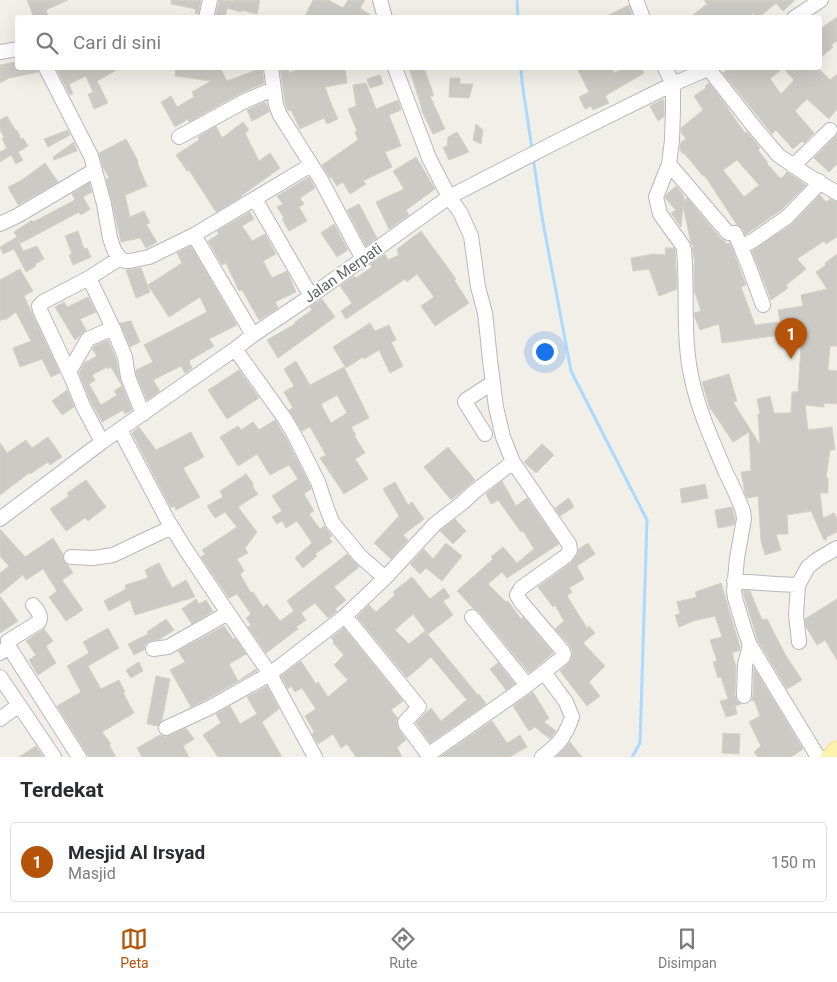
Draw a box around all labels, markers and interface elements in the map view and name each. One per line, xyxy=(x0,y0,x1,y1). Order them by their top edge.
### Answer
search box xyxy=(15,15,822,70)
icon: search xyxy=(33,29,61,57)
text: Cari di sini xyxy=(73,31,161,54)
street label: Jalan Merpati xyxy=(300,239,386,307)
pin: 1 xyxy=(775,318,807,359)
your location xyxy=(532,339,558,365)
text: Terdekat xyxy=(20,778,104,802)
text: Mesjid Al Irsyad xyxy=(68,841,205,864)
text: 1 xyxy=(32,853,42,872)
text: 150 m xyxy=(771,853,816,872)
text: Masjid xyxy=(68,864,116,883)
tab: Peta xyxy=(120,925,149,971)
tab: Rute xyxy=(389,925,418,971)
tab: Disimpan xyxy=(658,925,717,971)

